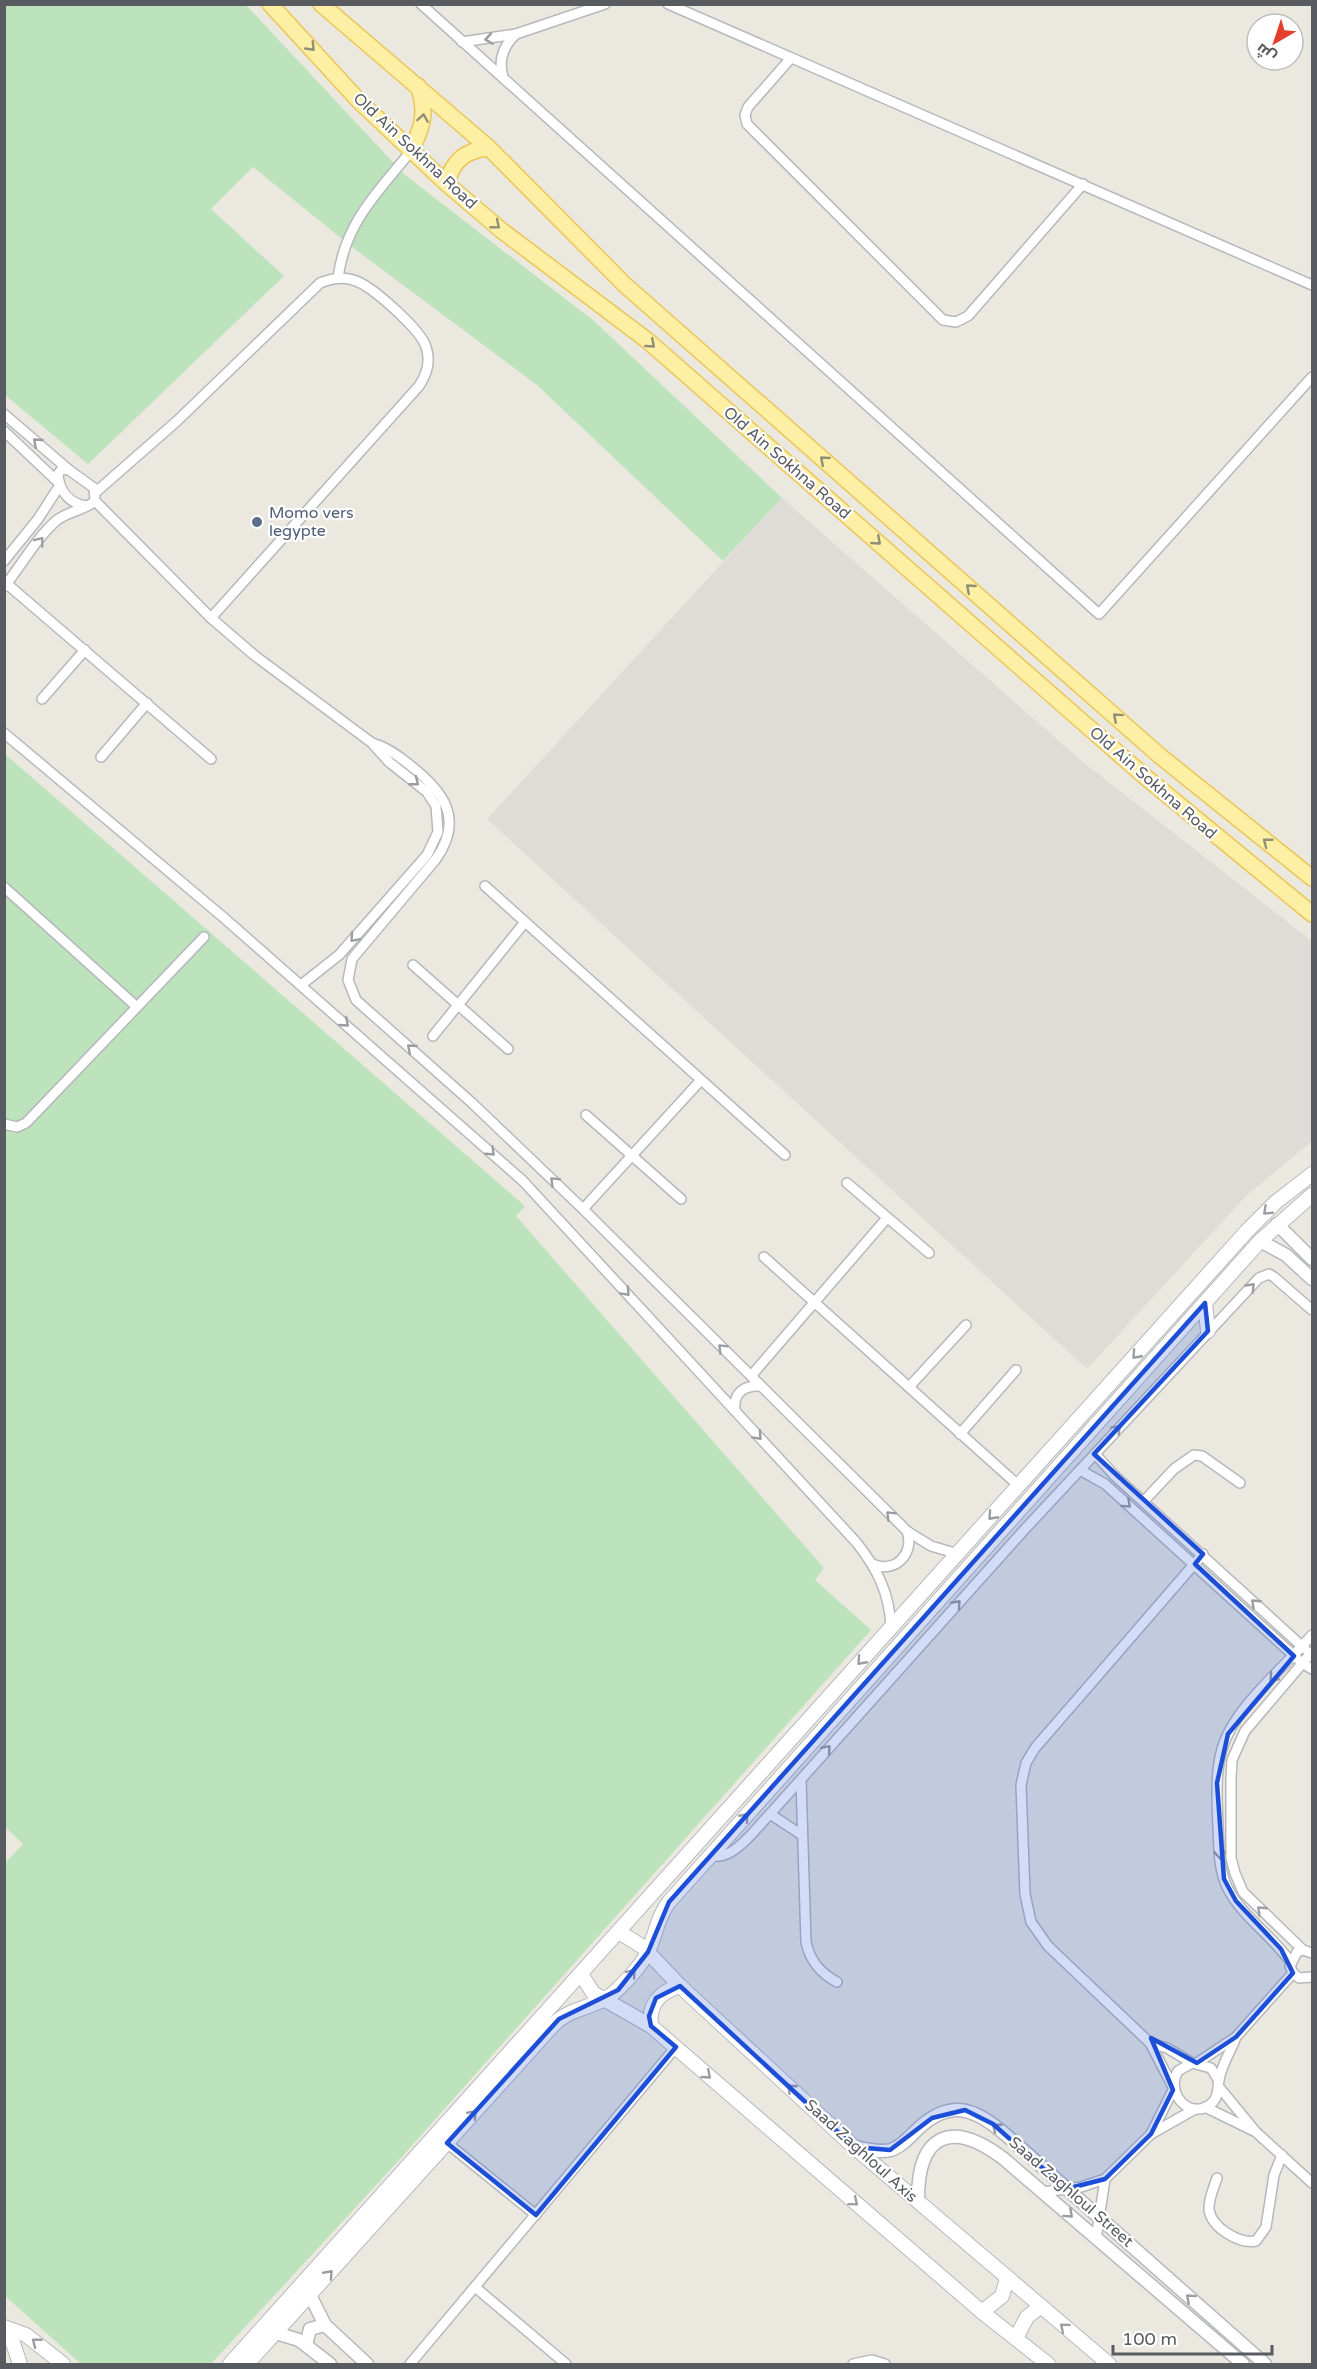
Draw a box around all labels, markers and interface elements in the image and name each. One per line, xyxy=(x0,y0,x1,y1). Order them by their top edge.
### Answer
north arrow xyxy=(1245,12,1305,72)
one-way arrow xyxy=(485,33,494,45)
one-way arrow xyxy=(303,39,314,50)
text: ش xyxy=(1252,39,1280,67)
street label: Old Ain Sokhna Road xyxy=(349,88,481,214)
one-way arrow xyxy=(416,113,428,123)
one-way arrow xyxy=(489,218,500,229)
one-way arrow xyxy=(644,336,655,347)
street label: Old Ain Sokhna Road xyxy=(719,402,855,524)
one-way arrow xyxy=(33,438,44,449)
one-way arrow xyxy=(820,456,831,467)
place label: Momo vers legypte xyxy=(269,503,354,541)
marker: Momo vers legypte xyxy=(250,515,264,529)
one-way arrow xyxy=(870,534,881,545)
one-way arrow xyxy=(33,536,44,547)
one-way arrow xyxy=(966,584,977,595)
one-way arrow xyxy=(1113,713,1123,724)
street label: Old Ain Sokhna Road xyxy=(1085,722,1221,844)
one-way arrow xyxy=(408,774,419,785)
one-way arrow xyxy=(1262,838,1273,849)
one-way arrow xyxy=(351,931,362,942)
one-way arrow xyxy=(338,1016,349,1027)
one-way arrow xyxy=(407,1044,418,1055)
one-way arrow xyxy=(484,1145,495,1156)
one-way arrow xyxy=(550,1177,560,1188)
one-way arrow xyxy=(1263,1203,1274,1214)
one-way arrow xyxy=(1243,1283,1254,1294)
one-way arrow xyxy=(619,1286,630,1296)
one-way arrow xyxy=(719,1344,730,1355)
one-way arrow xyxy=(1132,1348,1143,1359)
one-way arrow xyxy=(1110,1426,1121,1437)
one-way arrow xyxy=(751,1429,762,1440)
one-way arrow xyxy=(1120,1497,1131,1508)
one-way arrow xyxy=(988,1509,999,1520)
one-way arrow xyxy=(887,1511,898,1522)
one-way arrow xyxy=(1251,1599,1262,1610)
one-way arrow xyxy=(950,1600,961,1611)
one-way arrow xyxy=(857,1654,868,1665)
one-way arrow xyxy=(1269,1671,1280,1681)
one-way arrow xyxy=(820,1745,831,1756)
one-way arrow xyxy=(738,1814,749,1824)
one-way arrow xyxy=(1213,1851,1226,1860)
one-way arrow xyxy=(1257,1906,1267,1917)
one-way arrow xyxy=(625,1969,636,1980)
one-way arrow xyxy=(700,2067,711,2078)
one-way arrow xyxy=(787,2085,798,2096)
street label: Saad Zaghloul Axis xyxy=(800,2095,922,2207)
one-way arrow xyxy=(466,2110,477,2121)
one-way arrow xyxy=(992,2124,1003,2135)
street label: Saad Zaghloul Street xyxy=(1005,2132,1137,2252)
one-way arrow xyxy=(847,2195,858,2206)
one-way arrow xyxy=(1062,2207,1073,2218)
one-way arrow xyxy=(322,2270,333,2281)
one-way arrow xyxy=(1186,2294,1197,2305)
scale bar xyxy=(1113,2318,1272,2356)
one-way arrow xyxy=(1060,2323,1071,2334)
text: 100 m xyxy=(1122,2328,1177,2350)
one-way arrow xyxy=(31,2339,42,2350)

